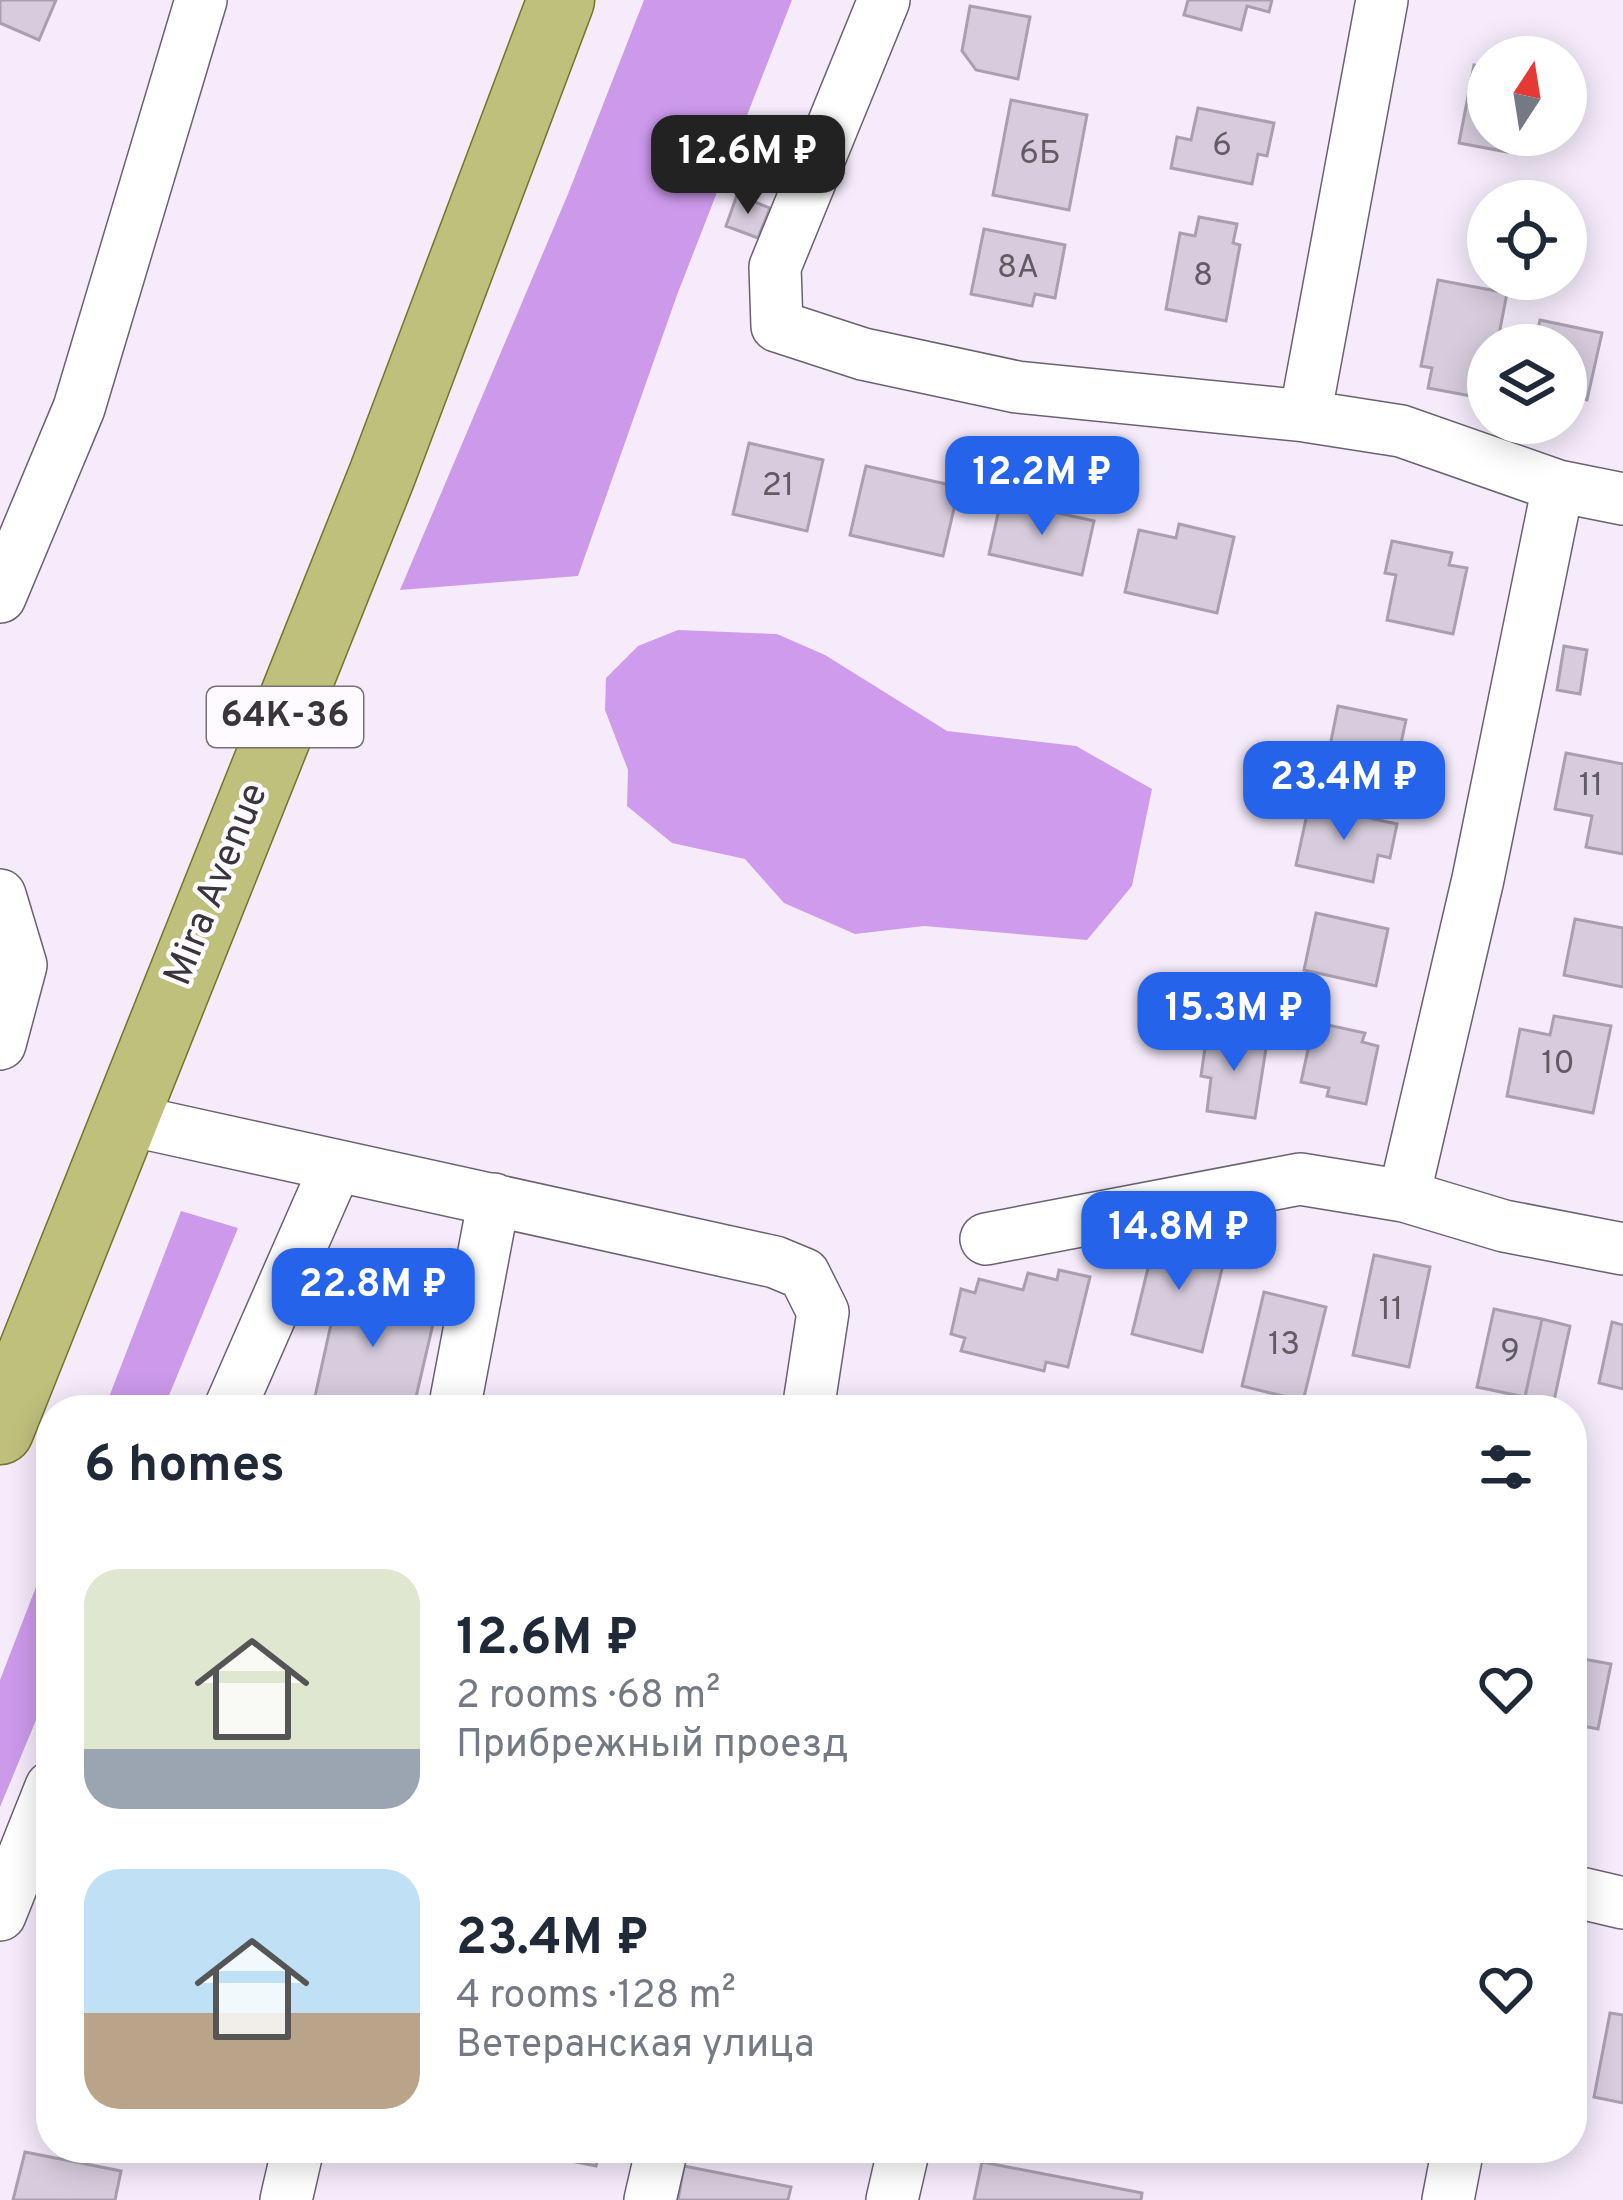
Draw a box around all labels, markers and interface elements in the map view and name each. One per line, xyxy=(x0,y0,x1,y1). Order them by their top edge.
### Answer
north arrow xyxy=(1467,36,1587,156)
map controls xyxy=(1467,36,1587,444)
pin: 12.6M ₽ xyxy=(637,115,859,217)
house number: 6 xyxy=(1212,126,1232,168)
text: 12.6M ₽ xyxy=(678,129,818,178)
house number: 6Б xyxy=(1019,134,1061,176)
button: locate xyxy=(1467,180,1587,300)
house number: 8А xyxy=(997,248,1039,290)
house number: 8 xyxy=(1193,256,1213,298)
button: layers xyxy=(1467,324,1587,444)
pin: 12.2M ₽ xyxy=(931,436,1153,538)
text: 12.2M ₽ xyxy=(972,450,1112,499)
house number: 21 xyxy=(762,466,794,508)
road number: 64К-36 xyxy=(207,687,363,747)
pin: 23.4M ₽ xyxy=(1233,741,1455,843)
text: 23.4M ₽ xyxy=(1270,755,1418,804)
house number: 11 xyxy=(1579,766,1603,808)
street label: Mira Avenue xyxy=(155,777,281,993)
pin: 15.3M ₽ xyxy=(1123,972,1345,1074)
text: 15.3M ₽ xyxy=(1164,986,1304,1035)
house number: 10 xyxy=(1541,1044,1575,1086)
pin: 14.8M ₽ xyxy=(1068,1191,1290,1293)
text: 14.8M ₽ xyxy=(1108,1205,1250,1254)
pin: 22.8M ₽ xyxy=(262,1248,484,1350)
text: 22.8M ₽ xyxy=(299,1262,447,1311)
house number: 11 xyxy=(1379,1290,1403,1332)
house number: 13 xyxy=(1268,1325,1300,1367)
house number: 9 xyxy=(1500,1332,1520,1374)
icon: filters xyxy=(1473,1434,1539,1500)
text: 6 homes xyxy=(84,1435,285,1500)
text: 12.6M ₽ xyxy=(456,1608,639,1673)
icon: home xyxy=(180,1617,324,1761)
icon: heart xyxy=(1473,1656,1539,1722)
text: 2 rooms · 68 m² xyxy=(456,1673,720,1722)
text: Прибрежный проезд xyxy=(456,1722,848,1771)
text: 23.4M ₽ xyxy=(456,1908,649,1973)
icon: home xyxy=(180,1917,324,2061)
icon: heart xyxy=(1473,1956,1539,2022)
text: 4 rooms · 128 m² xyxy=(456,1973,736,2022)
text: Ветеранская улица xyxy=(456,2022,814,2071)

